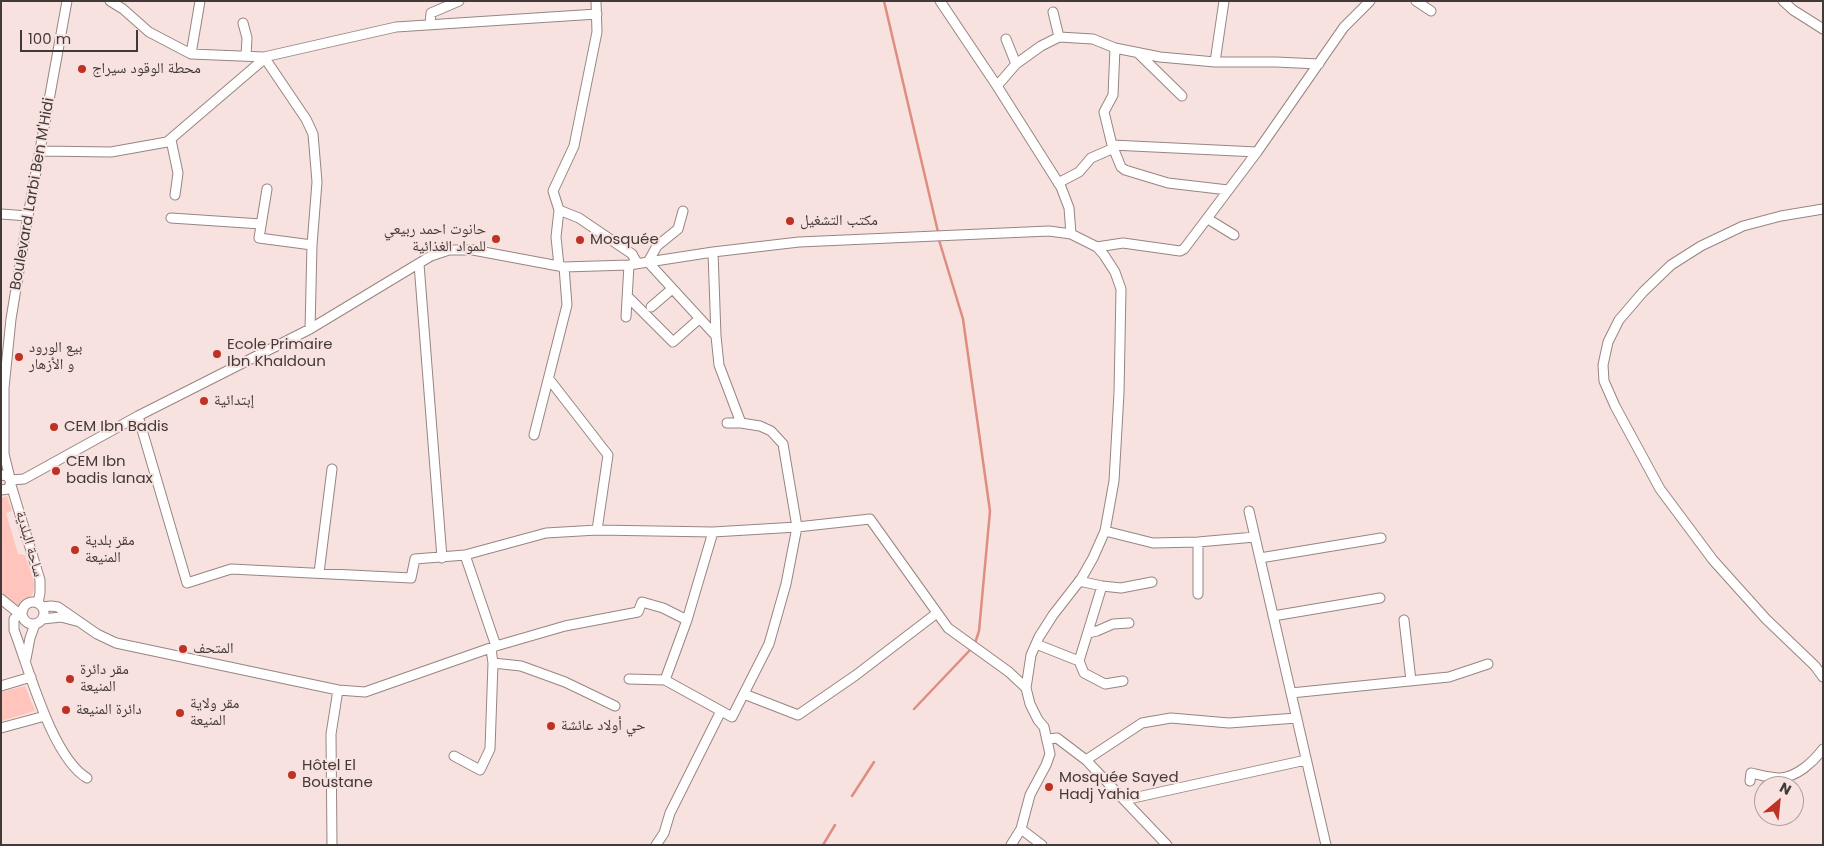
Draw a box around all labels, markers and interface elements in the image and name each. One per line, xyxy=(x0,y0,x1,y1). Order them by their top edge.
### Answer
scale bar xyxy=(22,20,140,52)
text: 100 m xyxy=(28,28,71,49)
place label: محطة الوقود سيراج xyxy=(92,60,201,78)
marker: محطة الوقود سيراج xyxy=(76,63,88,75)
street label: Boulevard Larbi Ben M'Hidi xyxy=(7,96,59,292)
place label: مكتب التشغيل xyxy=(800,212,878,230)
marker: مكتب التشغيل xyxy=(784,215,796,227)
place label: حانوت احمد ربيعي للمواد الغذائية xyxy=(384,221,486,256)
place label: Mosquée xyxy=(590,231,659,249)
marker: حانوت احمد ربيعي للمواد الغذائية xyxy=(490,233,502,245)
marker: Mosquée xyxy=(574,234,586,246)
place label: Ecole Primaire Ibn Khaldoun xyxy=(227,336,333,371)
place label: بيع الورود و الأزهار xyxy=(29,339,82,374)
marker: Ecole Primaire Ibn Khaldoun xyxy=(211,348,223,360)
marker: بيع الورود و الأزهار xyxy=(13,351,25,363)
place label: إبتدائية xyxy=(214,392,254,410)
marker: إبتدائية xyxy=(198,395,210,407)
place label: CEM Ibn Badis xyxy=(64,418,169,436)
marker: CEM Ibn Badis xyxy=(48,421,60,433)
place label: CEM Ibn badis lanax xyxy=(66,453,153,488)
marker: CEM Ibn badis lanax xyxy=(50,465,62,477)
street label: ساحة البلدية xyxy=(11,509,47,579)
place label: مقر بلدية المنيعة xyxy=(85,532,135,567)
marker: مقر بلدية المنيعة xyxy=(69,544,81,556)
place label: المتحف xyxy=(193,640,234,658)
marker: المتحف xyxy=(177,643,189,655)
place label: مقر دائرة المنيعة xyxy=(80,661,129,696)
marker: مقر دائرة المنيعة xyxy=(64,673,76,685)
place label: مقر ولاية المنيعة xyxy=(190,695,239,730)
place label: دائرة المنيعة xyxy=(76,701,142,719)
marker: دائرة المنيعة xyxy=(60,704,72,716)
marker: مقر ولاية المنيعة xyxy=(174,707,186,719)
place label: حي أولاد عائشة xyxy=(561,717,646,735)
marker: حي أولاد عائشة xyxy=(545,720,557,732)
place label: Hôtel El Boustane xyxy=(302,757,373,792)
marker: Hôtel El Boustane xyxy=(286,769,298,781)
place label: Mosquée Sayed Hadj Yahia xyxy=(1059,769,1179,804)
north arrow xyxy=(1754,776,1804,826)
text: N xyxy=(1776,777,1795,800)
marker: Mosquée Sayed Hadj Yahia xyxy=(1043,781,1055,793)

